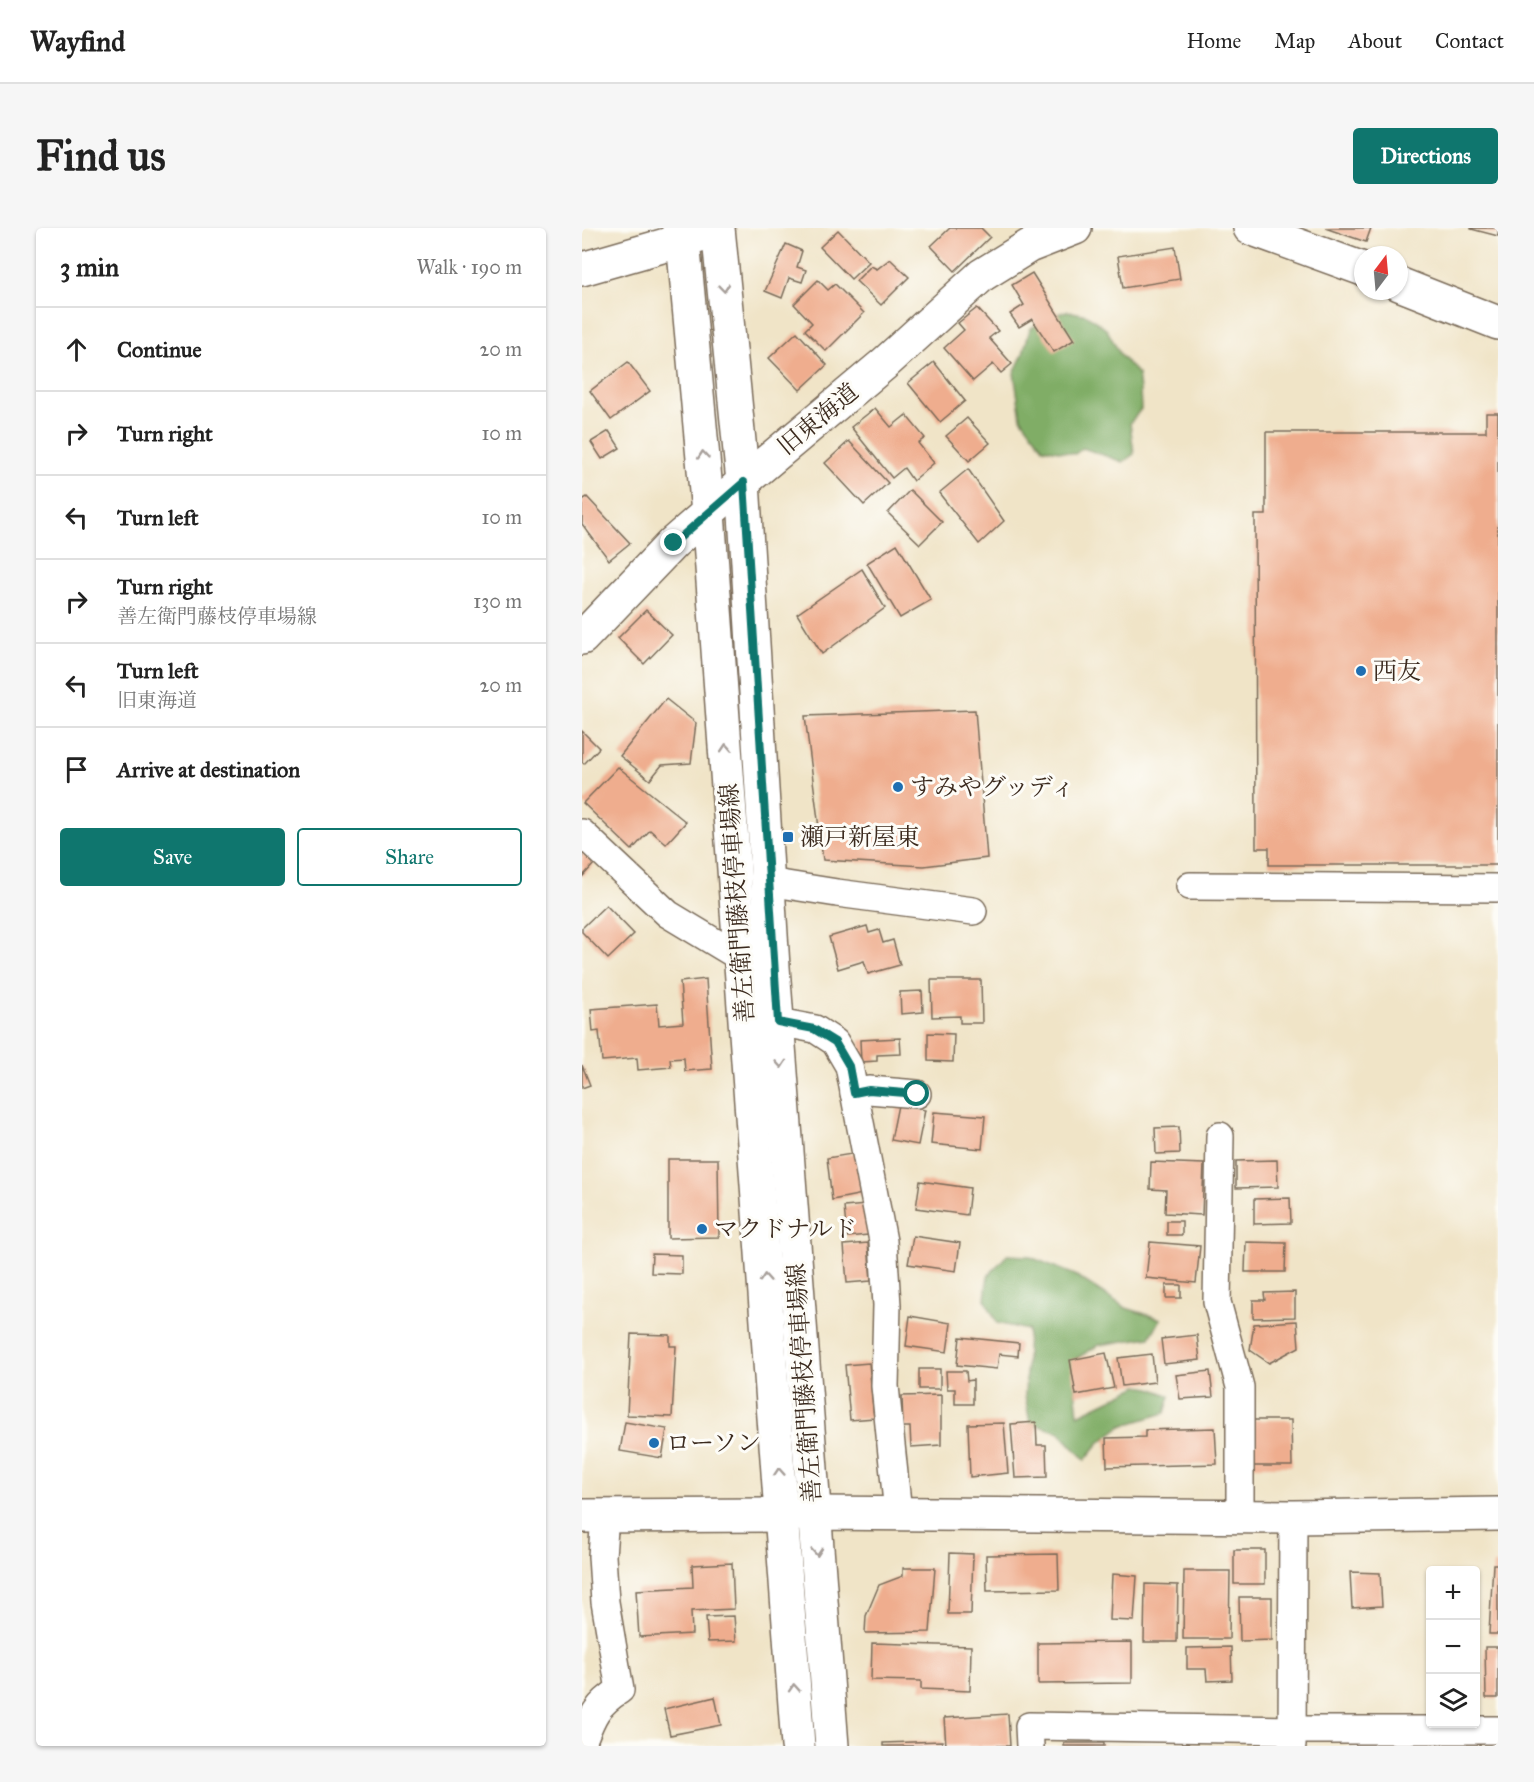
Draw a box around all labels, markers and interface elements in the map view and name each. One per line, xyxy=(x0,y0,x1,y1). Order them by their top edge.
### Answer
text: Wayfind xyxy=(30,24,125,59)
text: Home xyxy=(1186,28,1241,54)
text: Map xyxy=(1274,28,1315,54)
text: About xyxy=(1348,28,1402,54)
text: Contact xyxy=(1435,28,1504,54)
button: Directions xyxy=(1353,128,1498,184)
text: Find us xyxy=(36,130,166,182)
north arrow xyxy=(1354,246,1408,300)
text: 3 min xyxy=(60,251,119,283)
text: Walk · 190 m xyxy=(417,255,522,279)
one-way arrow xyxy=(717,283,730,292)
icon: ahead xyxy=(60,333,93,366)
text: Continue xyxy=(117,336,202,363)
text: 20 m xyxy=(479,337,522,361)
street label: 旧東海道 xyxy=(772,377,864,461)
icon: right xyxy=(60,417,93,450)
text: Turn right xyxy=(117,420,213,447)
text: 10 m xyxy=(481,421,522,445)
one-way arrow xyxy=(697,451,710,460)
icon: left xyxy=(60,501,93,534)
text: Turn left xyxy=(117,504,199,531)
text: 10 m xyxy=(481,505,522,529)
route end xyxy=(660,529,686,555)
text: Turn right xyxy=(117,573,213,600)
icon: right xyxy=(60,585,93,618)
text: 130 m xyxy=(473,589,522,613)
text: 善左衛門藤枝停車場線 xyxy=(117,604,317,628)
place label: 西友 xyxy=(1373,656,1421,686)
text: Turn left xyxy=(117,657,199,684)
marker: 西友 xyxy=(1354,664,1368,678)
icon: left xyxy=(60,669,93,702)
text: 20 m xyxy=(479,673,522,697)
text: 旧東海道 xyxy=(117,688,197,712)
one-way arrow xyxy=(720,744,733,753)
icon: arrive xyxy=(60,753,93,786)
text: Arrive at destination xyxy=(117,756,300,783)
place label: すみやグッディ xyxy=(910,772,1075,802)
marker: すみやグッディ xyxy=(891,780,905,794)
street label: 善左衛門藤枝停車場線 xyxy=(714,782,760,1024)
place label: 瀬戸新屋東 xyxy=(800,822,920,852)
button: Save xyxy=(60,828,285,886)
button: Share xyxy=(297,828,522,886)
marker: 瀬戸新屋東 xyxy=(781,830,795,844)
one-way arrow xyxy=(774,1060,787,1069)
route start xyxy=(903,1080,929,1106)
place label: マクドナルド xyxy=(714,1214,857,1244)
marker: マクドナルド xyxy=(695,1222,709,1236)
street label: 善左衛門藤枝停車場線 xyxy=(781,1262,827,1504)
one-way arrow xyxy=(758,1273,771,1282)
place label: ローソン xyxy=(666,1428,761,1458)
marker: ローソン xyxy=(647,1436,661,1450)
one-way arrow xyxy=(772,1468,785,1477)
one-way arrow xyxy=(811,1547,824,1556)
map controls xyxy=(1426,1566,1480,1728)
button: + xyxy=(1426,1566,1480,1620)
button: − xyxy=(1426,1620,1480,1674)
button: layers xyxy=(1426,1674,1480,1728)
one-way arrow xyxy=(787,1683,800,1692)

